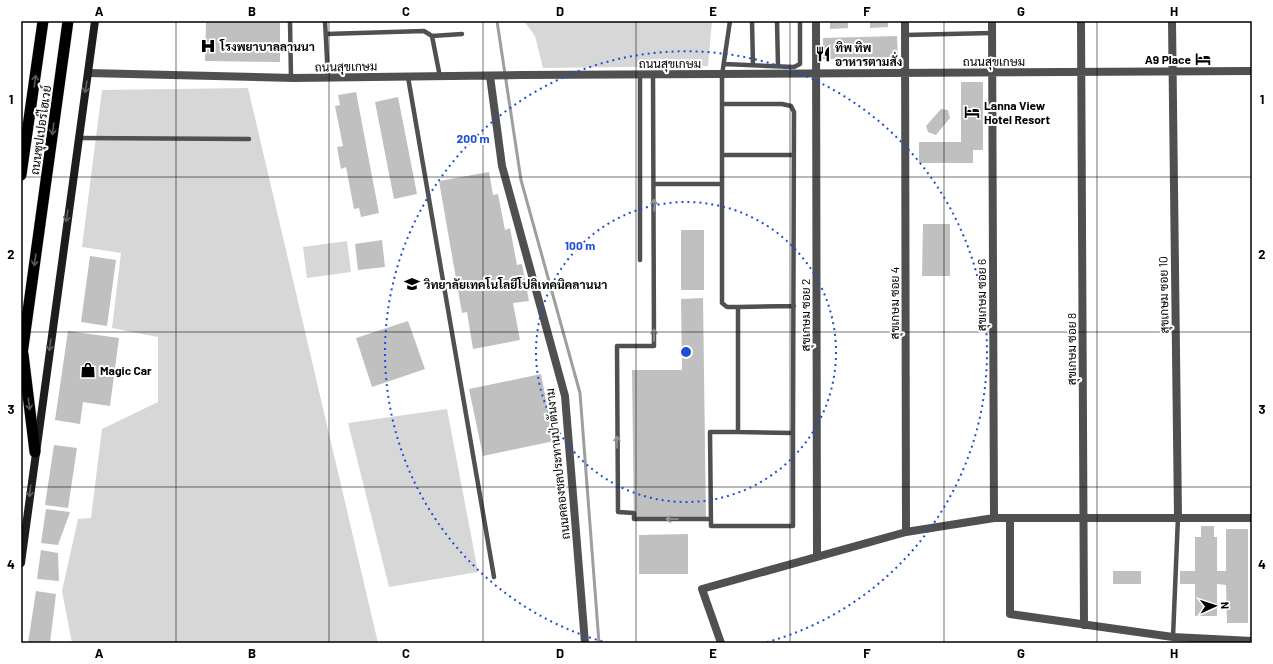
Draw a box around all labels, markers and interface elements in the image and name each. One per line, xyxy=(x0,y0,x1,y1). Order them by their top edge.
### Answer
text: A xyxy=(95,3,104,19)
text: B xyxy=(248,3,256,19)
text: C xyxy=(402,3,410,19)
text: D xyxy=(556,3,564,19)
text: E xyxy=(709,3,717,19)
text: F xyxy=(863,3,871,19)
text: G xyxy=(1017,3,1025,19)
text: H xyxy=(1170,3,1178,19)
hospital icon: โรงพยาบาลลานนา xyxy=(199,37,217,55)
place label: โรงพยาบาลลานนา xyxy=(219,39,315,53)
place label: ทิพ ทิพ อาหารตามสั่ง xyxy=(835,40,903,68)
restaurant icon: ทิพ ทิพ อาหารตามสั่ง xyxy=(814,45,832,63)
hotel icon: A9 Place xyxy=(1194,50,1212,68)
place label: A9 Place xyxy=(1145,52,1191,66)
street label: ถนนสุขเกษม xyxy=(963,54,1025,71)
street label: ถนนสุขเกษม xyxy=(639,56,701,73)
street label: ถนนสุขเกษม xyxy=(315,58,377,77)
one-way arrow xyxy=(31,75,39,88)
one-way arrow xyxy=(82,80,90,93)
street label: ถนนซุปเปอร์ไฮเวย์ xyxy=(27,84,56,176)
text: 1 xyxy=(9,91,13,107)
text: 1 xyxy=(1260,91,1264,107)
place label: Lanna View Hotel Resort xyxy=(984,98,1051,126)
hotel icon: Lanna View Hotel Resort xyxy=(963,103,981,121)
one-way arrow xyxy=(49,122,57,135)
text: 200 m xyxy=(457,131,489,145)
one-way arrow xyxy=(650,199,658,212)
one-way arrow xyxy=(63,209,71,222)
text: 100 m xyxy=(565,238,595,252)
text: 2 xyxy=(7,246,15,262)
text: 2 xyxy=(1258,246,1266,262)
one-way arrow xyxy=(31,253,39,266)
street label: สุขเกษม ซอย 10 xyxy=(1155,256,1174,334)
street label: สุขเกษม ซอย 6 xyxy=(974,259,991,331)
street label: สุขเกษม ซอย 4 xyxy=(887,267,904,339)
school or university icon: วิทยาลัยเทคโนโลยีโปลิเทคนิคลานนา xyxy=(403,275,421,293)
place label: วิทยาลัยเทคโนโลยีโปลิเทคนิคลานนา xyxy=(423,277,607,291)
street label: สุขเกษม ซอย 2 xyxy=(798,279,815,351)
street label: สุขเกษม ซอย 8 xyxy=(1064,313,1081,385)
one-way arrow xyxy=(650,329,658,342)
one-way arrow xyxy=(46,338,54,351)
centre of rings xyxy=(679,345,693,359)
shop icon: Magic Car xyxy=(79,361,97,379)
place label: Magic Car xyxy=(100,363,152,377)
street label: ถนนคลองชลประทานป่าตันงาม xyxy=(542,388,572,540)
one-way arrow xyxy=(25,397,33,410)
text: 3 xyxy=(7,401,15,417)
text: 3 xyxy=(1258,401,1266,417)
one-way arrow xyxy=(614,436,621,449)
one-way arrow xyxy=(26,484,34,497)
one-way arrow xyxy=(666,515,679,523)
text: 4 xyxy=(7,556,15,572)
text: 4 xyxy=(1258,556,1266,572)
north arrow xyxy=(1195,586,1235,626)
text: N xyxy=(1219,601,1232,609)
text: A xyxy=(95,645,104,661)
text: B xyxy=(248,645,256,661)
text: C xyxy=(402,645,410,661)
text: D xyxy=(556,645,564,661)
text: E xyxy=(709,645,717,661)
text: F xyxy=(863,645,871,661)
text: G xyxy=(1017,645,1025,661)
text: H xyxy=(1170,645,1178,661)

